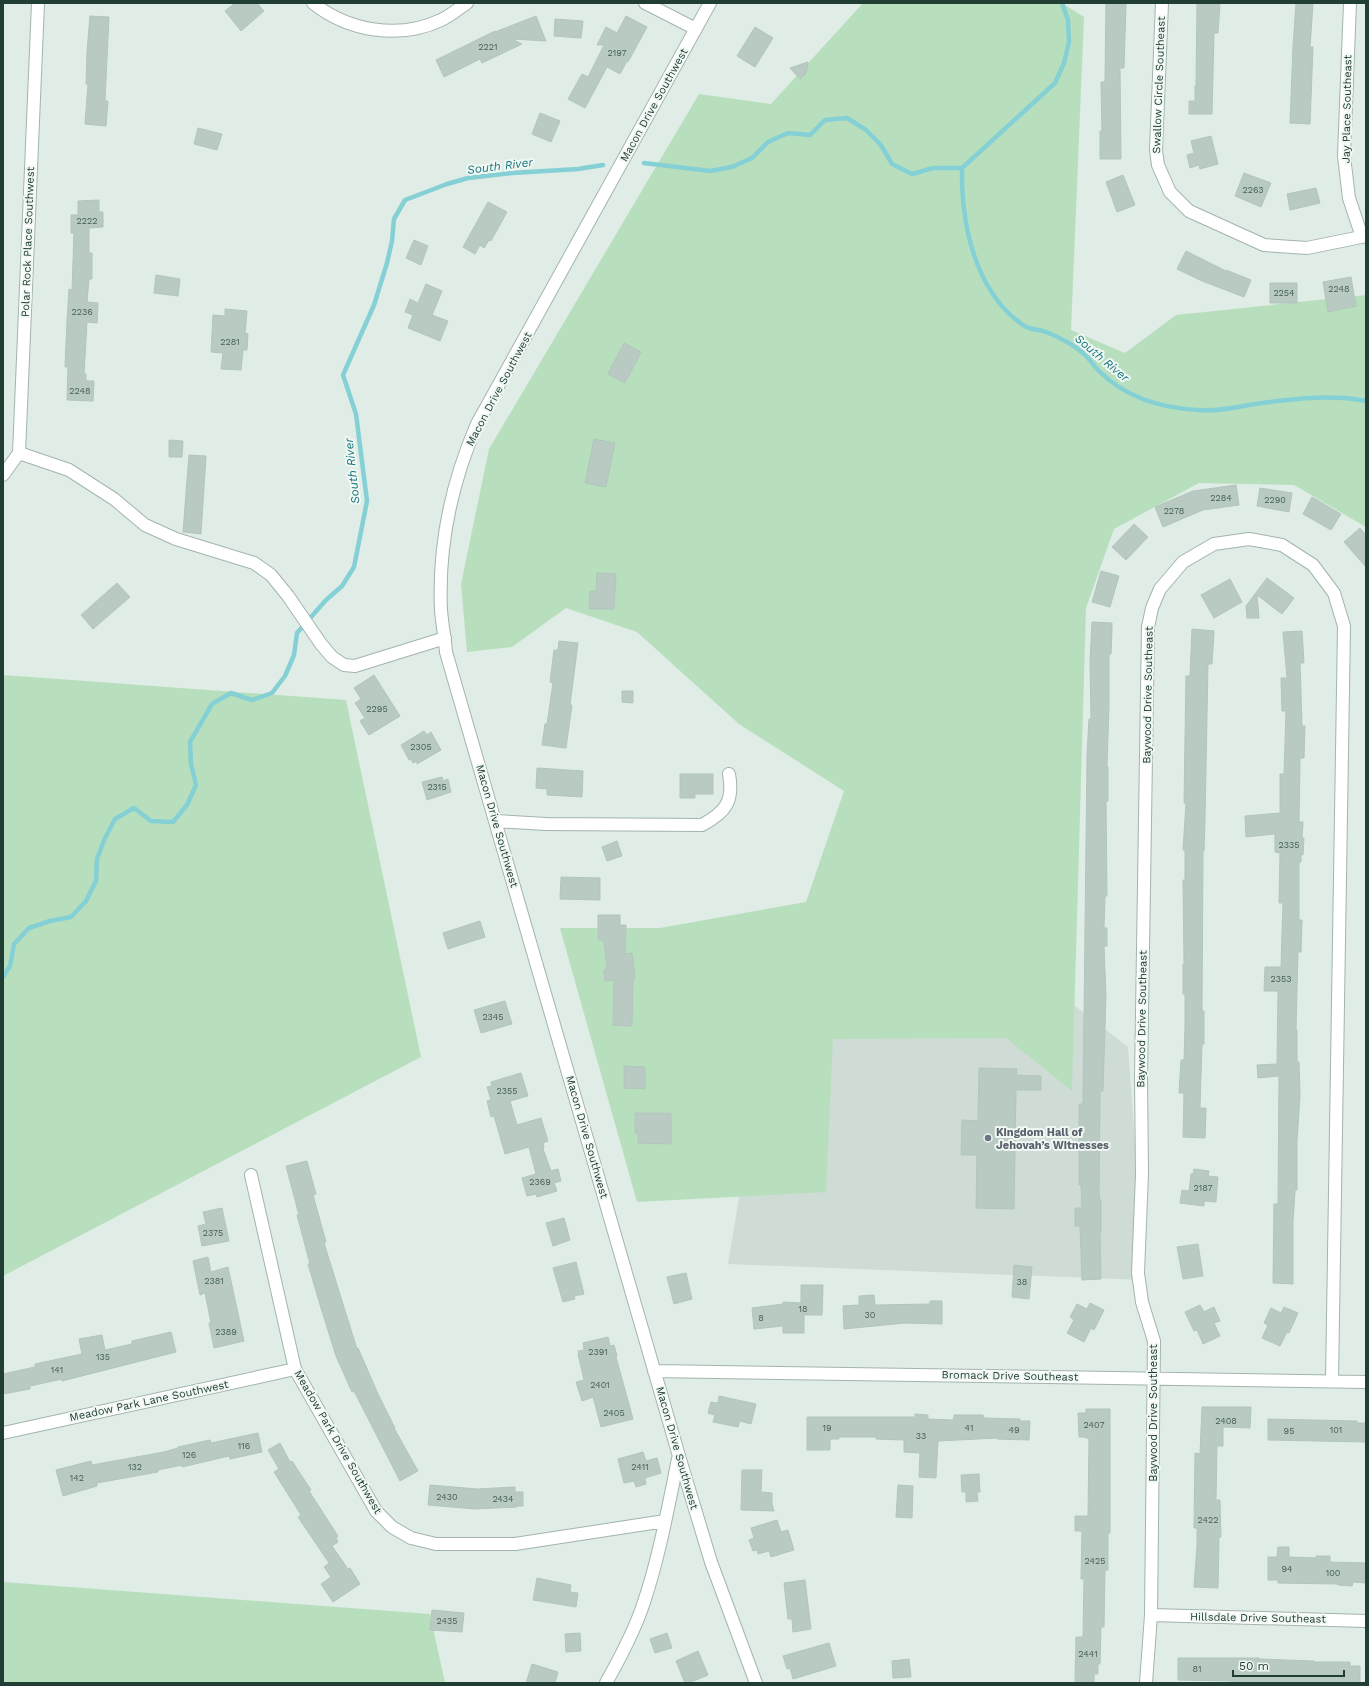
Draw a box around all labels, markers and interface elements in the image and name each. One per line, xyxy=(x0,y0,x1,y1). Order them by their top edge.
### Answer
street label: Swallow Circle Southeast xyxy=(1150,16,1168,154)
house number: 2221 xyxy=(478,42,498,52)
street label: Macon Drive Southwest xyxy=(617,46,691,164)
house number: 2197 xyxy=(607,48,627,58)
street label: Jay Place Southeast xyxy=(1340,54,1354,163)
water label: South River xyxy=(466,155,535,177)
street label: Polar Rock Place Southwest xyxy=(19,166,37,317)
house number: 2263 xyxy=(1242,185,1264,195)
house number: 2222 xyxy=(77,216,98,226)
house number: 2248 xyxy=(1328,284,1350,294)
house number: 2254 xyxy=(1273,288,1295,298)
house number: 2236 xyxy=(71,307,93,317)
street label: Macon Drive Southwest xyxy=(463,329,535,448)
water label: South River xyxy=(1072,331,1133,386)
house number: 2281 xyxy=(220,337,240,347)
house number: 2248 xyxy=(69,386,91,396)
water label: South River xyxy=(341,436,362,505)
house number: 2284 xyxy=(1210,493,1232,503)
house number: 2290 xyxy=(1264,495,1286,505)
house number: 2278 xyxy=(1164,506,1184,516)
street label: Baywood Drive Southeast xyxy=(1140,626,1156,764)
house number: 2295 xyxy=(366,704,388,714)
house number: 2305 xyxy=(410,742,432,752)
street label: Macon Drive Southwest xyxy=(473,763,521,889)
house number: 2315 xyxy=(427,782,447,792)
house number: 2335 xyxy=(1279,840,1299,850)
street label: Baywood Drive Southeast xyxy=(1134,950,1150,1088)
house number: 2353 xyxy=(1271,974,1291,984)
house number: 2345 xyxy=(482,1012,504,1022)
street label: Macon Drive Southwest xyxy=(563,1074,611,1200)
house number: 2355 xyxy=(497,1086,517,1096)
place label: Kingdom Hall of Jehovah’s Witnesses xyxy=(996,1126,1109,1152)
marker: Kingdom Hall of Jehovah’s Witnesses xyxy=(983,1133,993,1143)
house number: 2369 xyxy=(529,1177,551,1187)
house number: 2187 xyxy=(1194,1183,1213,1193)
house number: 2375 xyxy=(203,1228,223,1238)
house number: 2381 xyxy=(204,1276,224,1286)
house number: 38 xyxy=(1017,1277,1027,1287)
house number: 18 xyxy=(798,1304,808,1314)
house number: 30 xyxy=(865,1310,876,1320)
house number: 8 xyxy=(758,1313,764,1323)
house number: 2389 xyxy=(215,1327,237,1337)
street label: Baywood Drive Southeast xyxy=(1147,1344,1160,1482)
house number: 2391 xyxy=(588,1347,608,1357)
house number: 135 xyxy=(96,1352,110,1362)
house number: 141 xyxy=(51,1365,63,1375)
street label: Meadow Park Drive Southwest xyxy=(291,1368,385,1516)
street label: Bromack Drive Southeast xyxy=(942,1368,1079,1384)
street label: Meadow Park Lane Southwest xyxy=(68,1378,230,1424)
house number: 2401 xyxy=(590,1380,610,1390)
street label: Macon Drive Southwest xyxy=(653,1385,701,1511)
house number: 2405 xyxy=(603,1408,625,1418)
house number: 2408 xyxy=(1215,1416,1237,1426)
house number: 2407 xyxy=(1084,1420,1104,1430)
house number: 19 xyxy=(822,1423,832,1433)
house number: 41 xyxy=(965,1423,973,1433)
house number: 49 xyxy=(1008,1425,1020,1435)
house number: 101 xyxy=(1330,1425,1342,1435)
house number: 95 xyxy=(1284,1426,1294,1436)
house number: 33 xyxy=(916,1431,926,1441)
house number: 116 xyxy=(238,1441,250,1451)
house number: 126 xyxy=(182,1450,196,1460)
house number: 132 xyxy=(128,1462,142,1472)
house number: 2411 xyxy=(631,1462,649,1472)
house number: 142 xyxy=(70,1473,84,1483)
house number: 2430 xyxy=(436,1492,458,1502)
house number: 2434 xyxy=(492,1494,514,1504)
house number: 2422 xyxy=(1198,1515,1218,1525)
house number: 2425 xyxy=(1085,1556,1105,1566)
house number: 94 xyxy=(1281,1564,1293,1574)
house number: 100 xyxy=(1326,1568,1341,1578)
street label: Hillsdale Drive Southeast xyxy=(1190,1610,1327,1626)
house number: 2435 xyxy=(437,1616,457,1626)
house number: 2441 xyxy=(1078,1649,1098,1659)
scale bar xyxy=(1233,1652,1344,1678)
text: 50 m xyxy=(1239,1659,1269,1673)
house number: 81 xyxy=(1192,1664,1202,1674)

